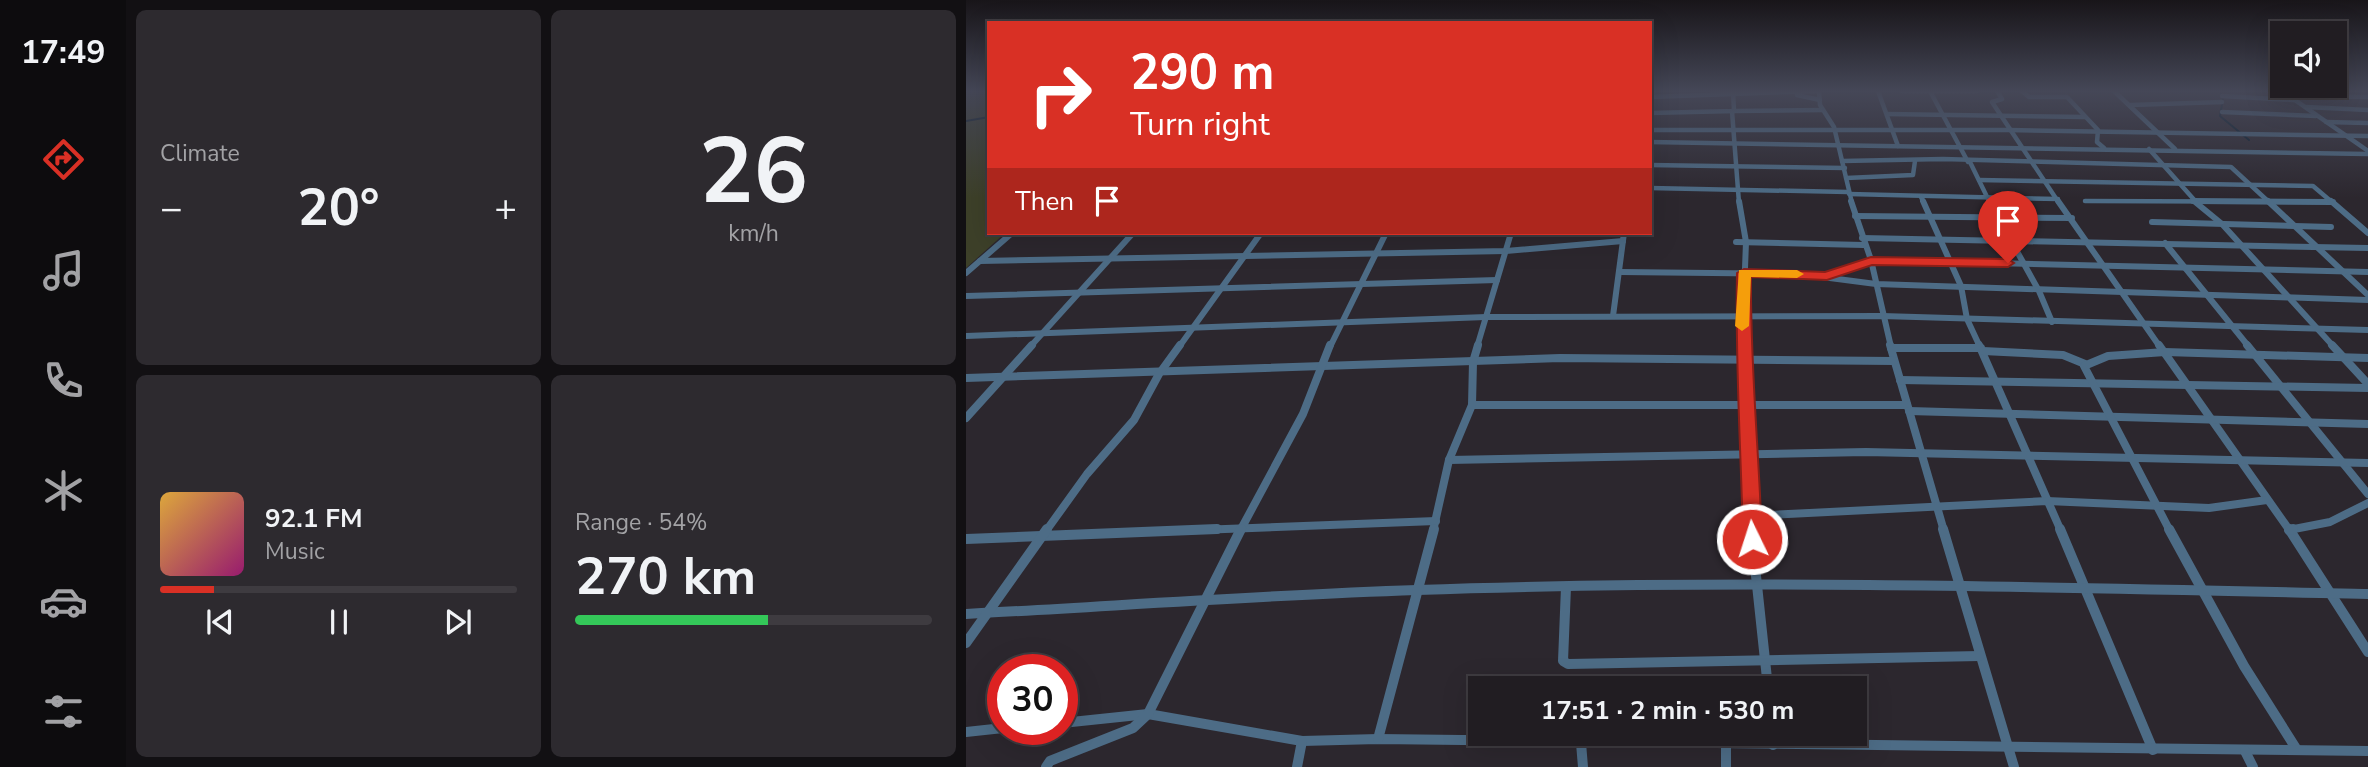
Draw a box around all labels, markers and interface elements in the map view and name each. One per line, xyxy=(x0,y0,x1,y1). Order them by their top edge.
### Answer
map controls xyxy=(2270,21,2347,98)
button: sound xyxy=(2270,21,2347,98)
text: 17:49 xyxy=(21,31,105,74)
text: 290 m xyxy=(1130,39,1274,106)
icon: right xyxy=(1015,49,1106,140)
text: Turn right xyxy=(1130,103,1270,146)
text: 26 xyxy=(699,110,808,234)
icon: directions xyxy=(39,135,88,184)
text: Climate xyxy=(160,138,240,169)
text: 20° xyxy=(297,172,380,243)
icon: arrive xyxy=(1088,182,1126,220)
text: − xyxy=(160,183,183,234)
text: + xyxy=(494,183,517,234)
text: Then xyxy=(1015,184,1074,219)
pin xyxy=(1978,191,2038,263)
icon: arrive xyxy=(1989,202,2027,240)
text: km/h xyxy=(728,218,779,249)
icon: music xyxy=(39,246,88,295)
icon: phone xyxy=(39,356,88,405)
icon: climate xyxy=(39,466,88,515)
text: 92.1 FM xyxy=(265,501,362,536)
position arrow xyxy=(1715,502,1789,576)
text: Range · 54% xyxy=(575,507,707,538)
text: Music xyxy=(265,536,325,567)
text: 270 km xyxy=(575,541,756,612)
icon: car xyxy=(39,577,88,626)
icon: previous xyxy=(201,603,239,641)
icon: pause xyxy=(320,603,358,641)
icon: next xyxy=(439,603,477,641)
speed limit sign: 30 xyxy=(987,654,1078,745)
icon: filters xyxy=(39,687,88,736)
text: 17:51 · 2 min · 530 m xyxy=(1541,693,1794,728)

